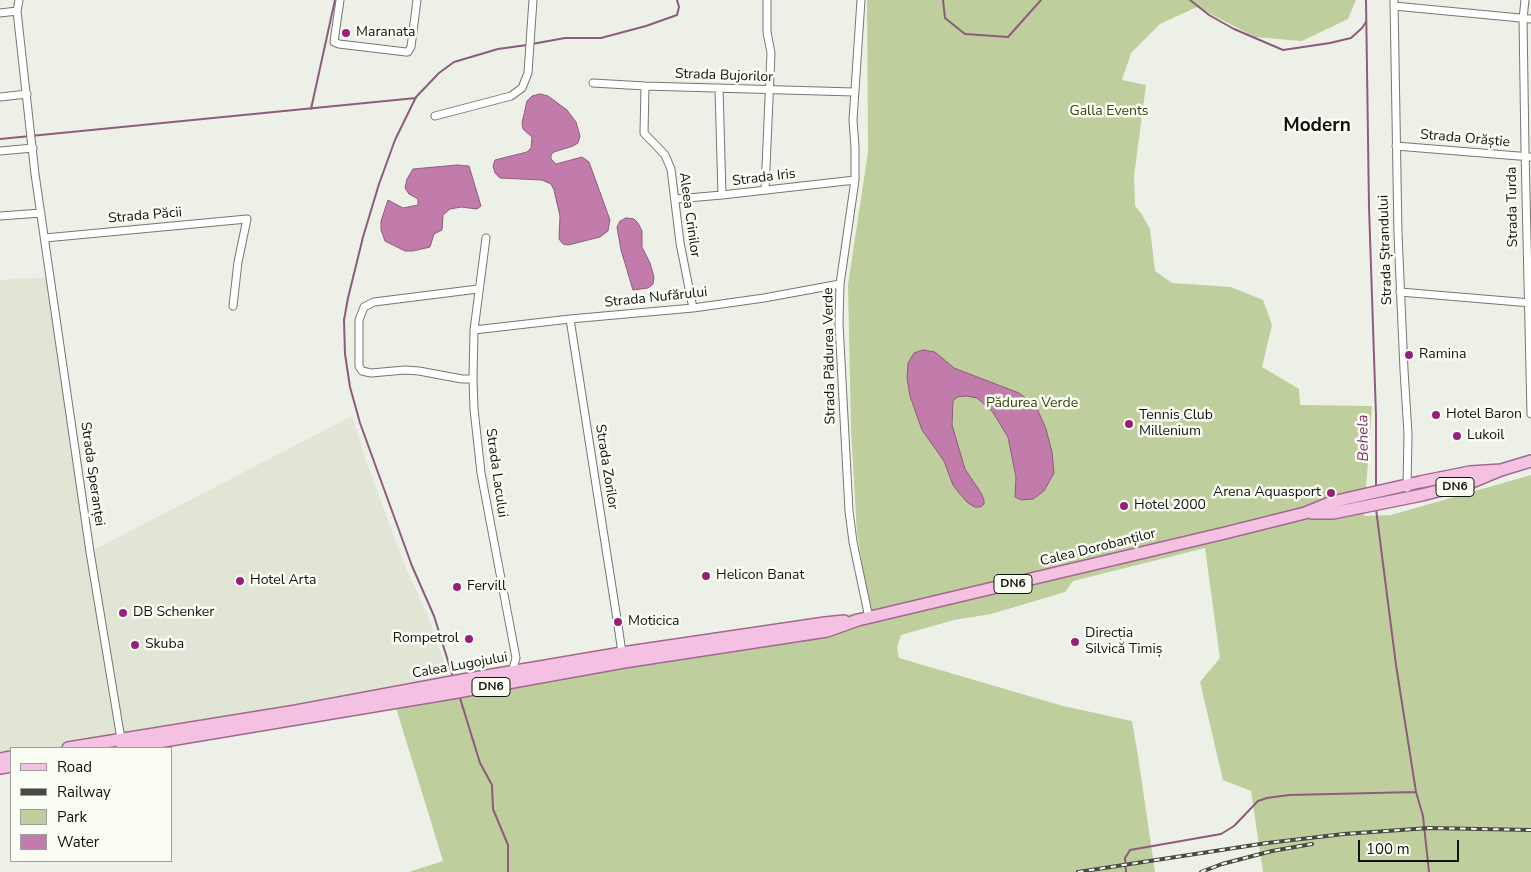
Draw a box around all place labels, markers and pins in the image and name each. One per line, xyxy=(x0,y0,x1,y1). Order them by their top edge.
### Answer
place label: Maranata xyxy=(356,25,415,41)
marker: Maranata xyxy=(340,27,352,39)
place label: Ramina xyxy=(1419,347,1466,363)
marker: Ramina xyxy=(1403,349,1415,361)
place label: Hotel Baron xyxy=(1446,407,1522,423)
place label: Tennis Club Millenium xyxy=(1139,408,1213,441)
marker: Hotel Baron xyxy=(1430,409,1442,421)
marker: Tennis Club Millenium xyxy=(1123,418,1135,430)
place label: Lukoil xyxy=(1467,428,1504,444)
marker: Lukoil xyxy=(1451,430,1463,442)
place label: Arena Aquasport xyxy=(1213,485,1321,501)
marker: Arena Aquasport xyxy=(1325,487,1337,499)
place label: Hotel 2000 xyxy=(1134,498,1206,514)
marker: Hotel 2000 xyxy=(1118,500,1130,512)
place label: Helicon Banat xyxy=(716,568,804,584)
marker: Helicon Banat xyxy=(700,570,712,582)
place label: Hotel Arta xyxy=(250,573,316,589)
marker: Hotel Arta xyxy=(234,575,246,587)
place label: Fervill xyxy=(467,579,506,595)
marker: Fervill xyxy=(451,581,463,593)
place label: DB Schenker xyxy=(133,605,214,621)
marker: DB Schenker xyxy=(117,607,129,619)
place label: Moticica xyxy=(628,614,679,630)
marker: Moticica xyxy=(612,616,624,628)
place label: Direcția Silvică Timiș xyxy=(1085,626,1162,658)
place label: Rompetrol xyxy=(393,631,459,647)
marker: Rompetrol xyxy=(463,633,475,645)
marker: Direcția Silvică Timiș xyxy=(1069,636,1081,648)
place label: Skuba xyxy=(145,637,184,653)
marker: Skuba xyxy=(129,639,141,651)

